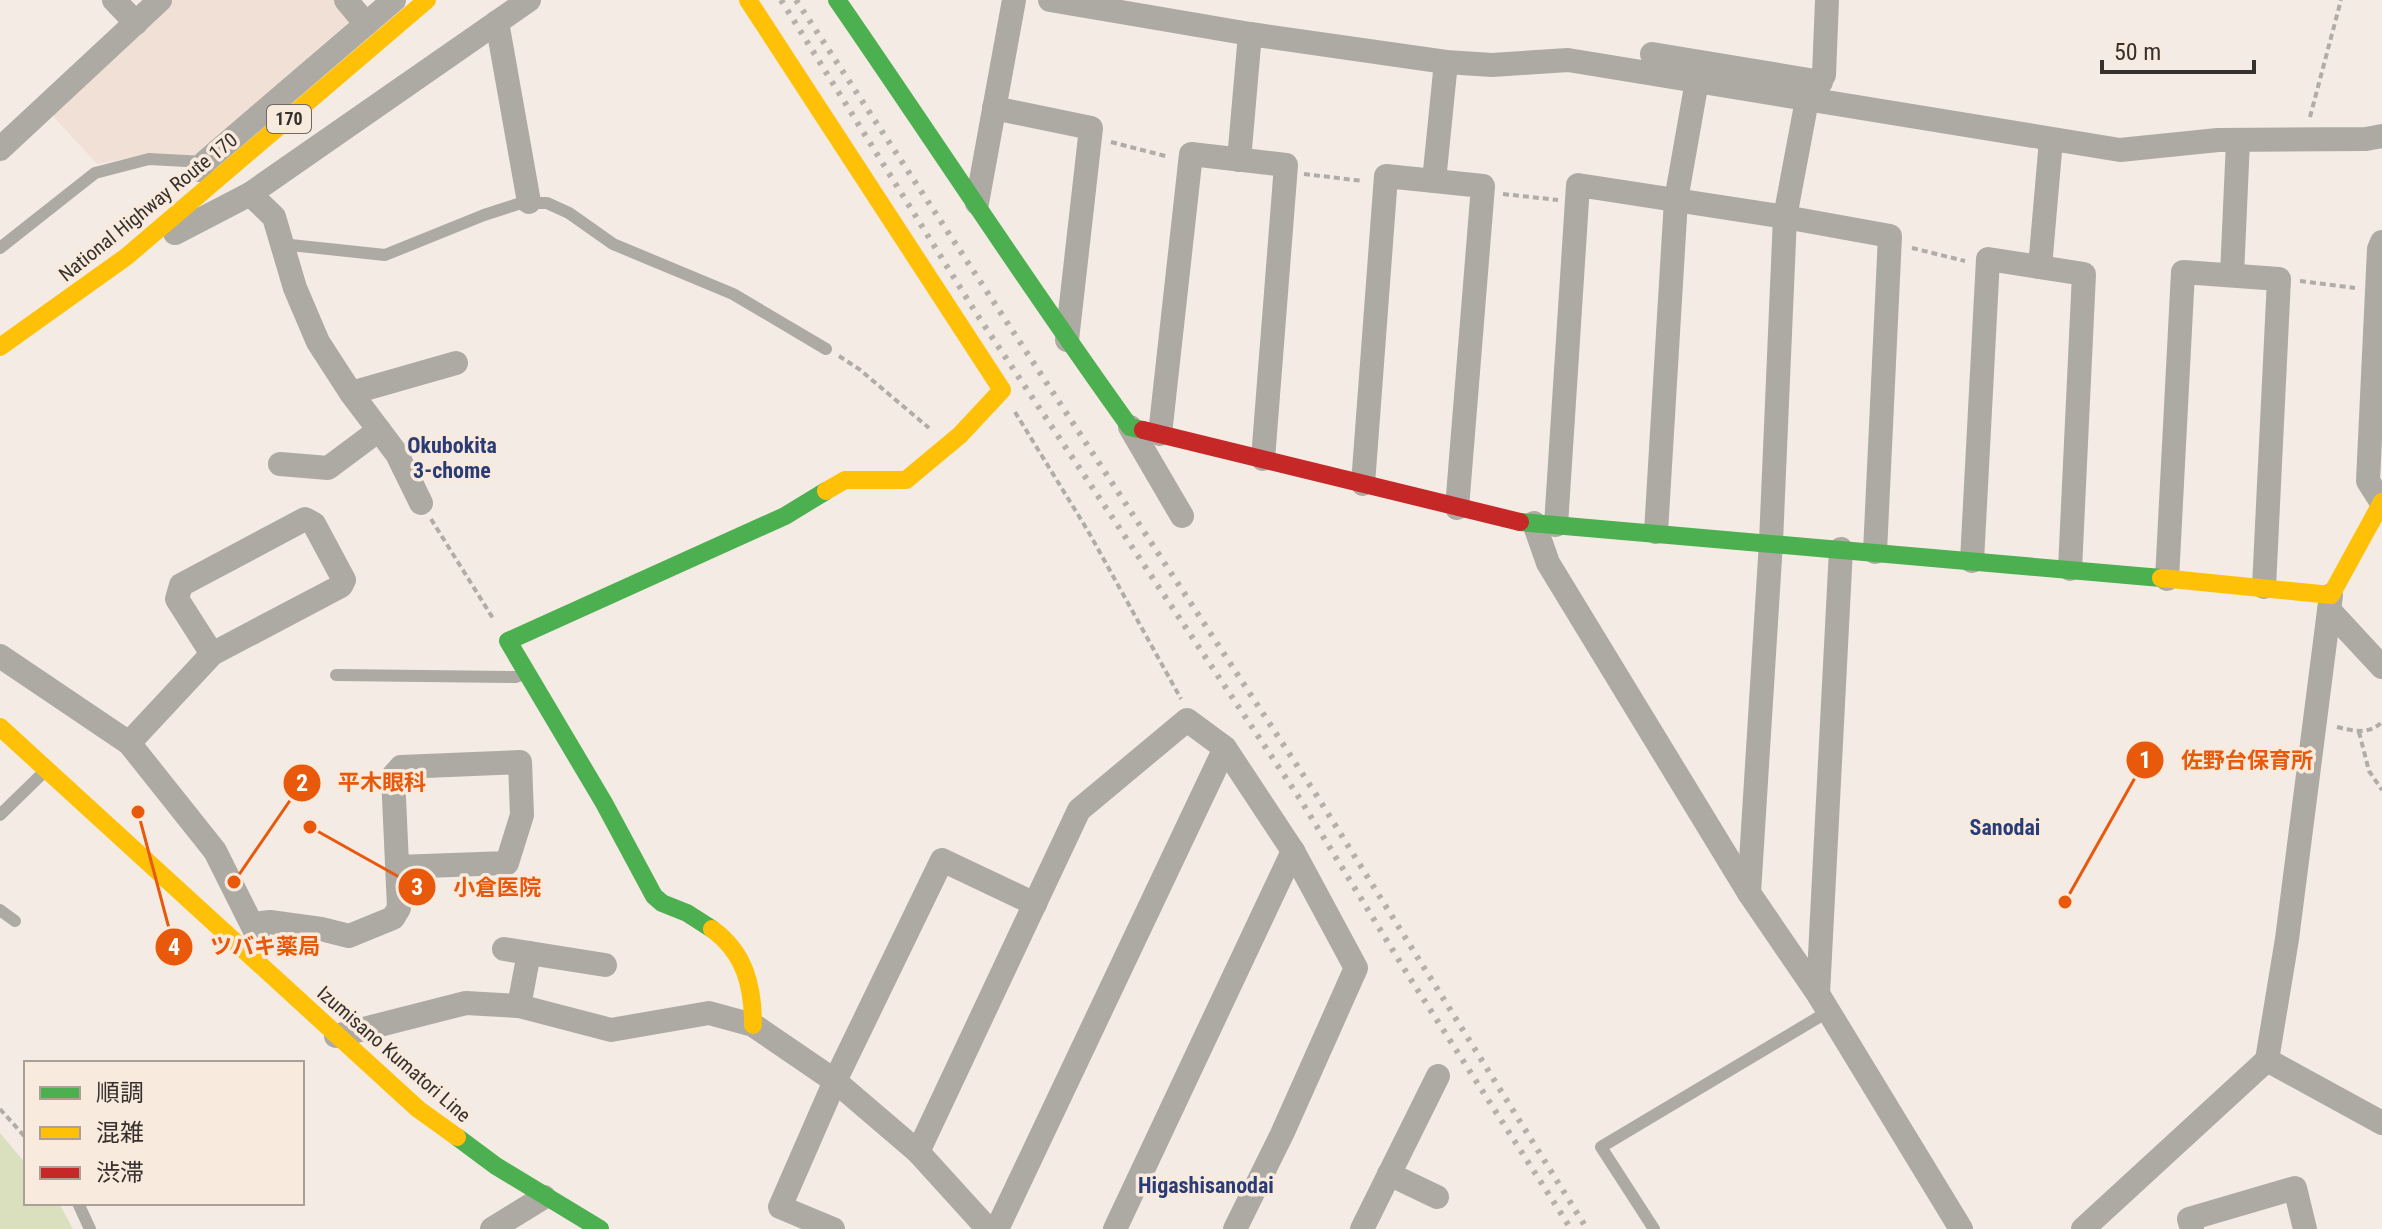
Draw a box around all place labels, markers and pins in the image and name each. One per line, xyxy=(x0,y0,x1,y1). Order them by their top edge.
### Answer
callout: 佐野台保育所 xyxy=(2125,737,2329,783)
callout: 平木眼科 xyxy=(282,760,442,806)
callout: 小倉医院 xyxy=(397,864,557,910)
callout: ツバキ薬局 xyxy=(154,924,336,970)

